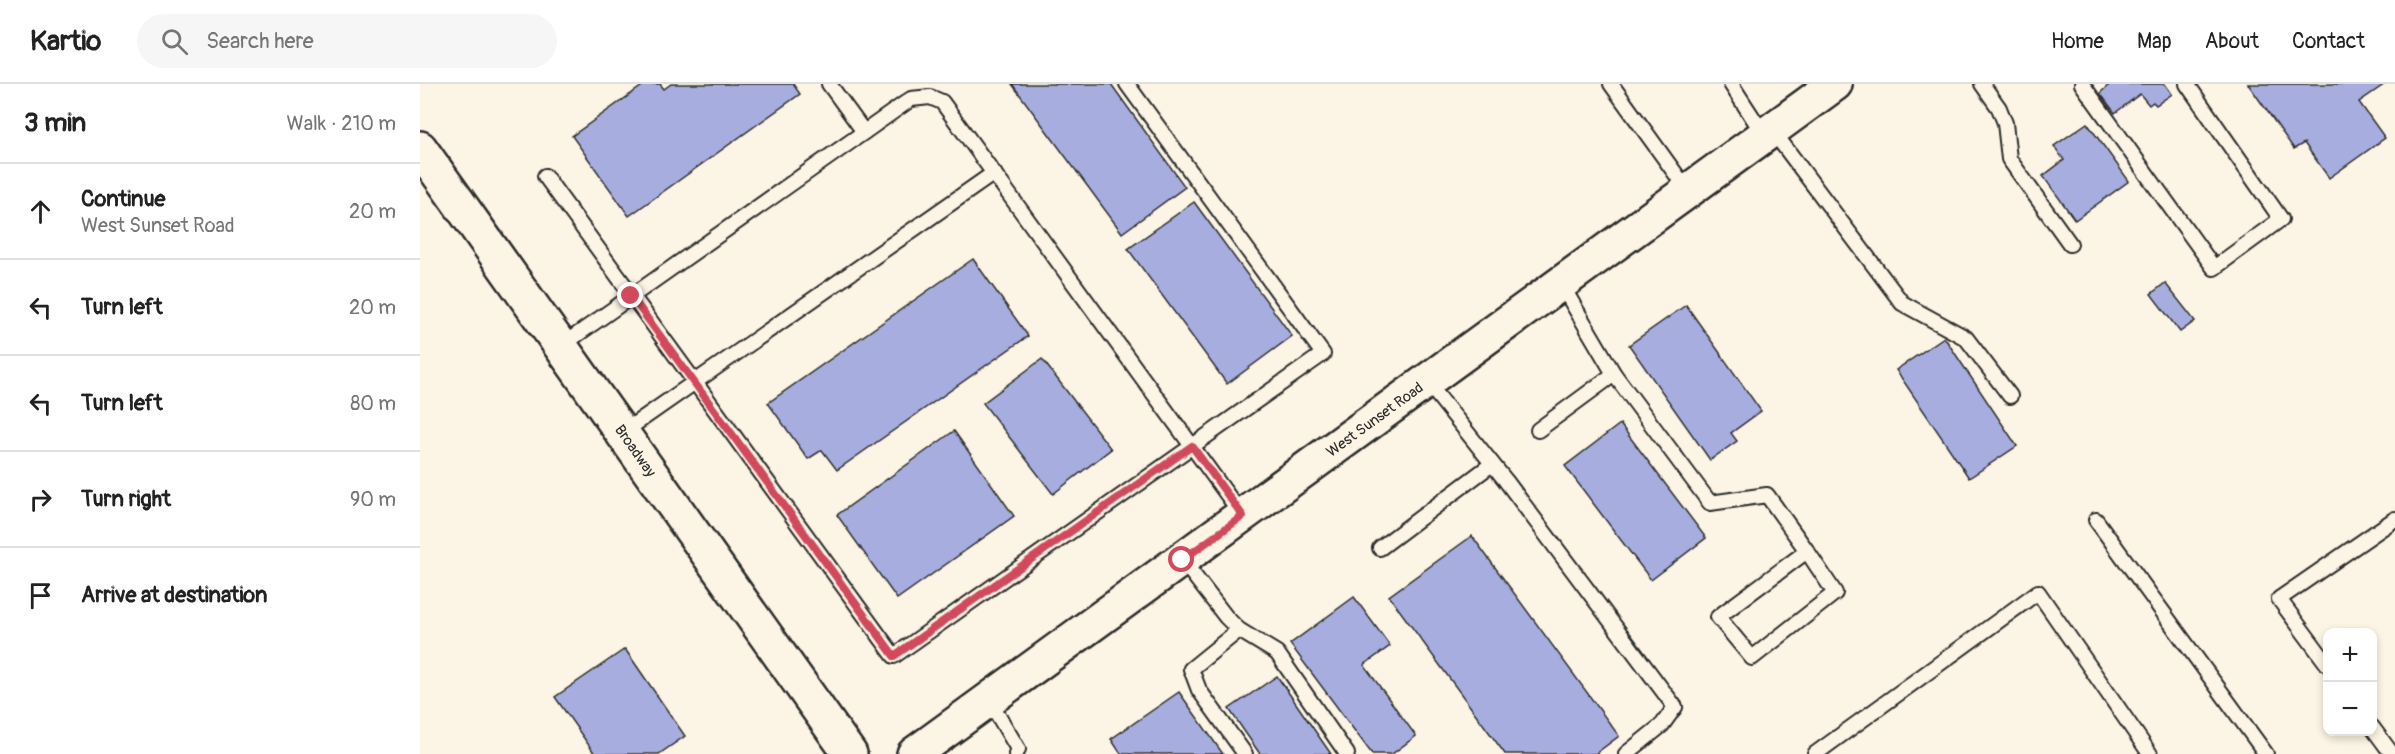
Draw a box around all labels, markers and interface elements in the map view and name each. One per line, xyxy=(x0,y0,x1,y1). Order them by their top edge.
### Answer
search box xyxy=(137,14,557,68)
text: Kartio xyxy=(30,24,101,59)
icon: search xyxy=(158,25,191,58)
text: Search here xyxy=(206,27,314,55)
text: Home xyxy=(2051,28,2104,55)
text: Map xyxy=(2137,28,2172,55)
text: About xyxy=(2205,28,2259,55)
text: Contact xyxy=(2292,28,2365,55)
text: 3 min xyxy=(24,107,86,139)
text: Walk · 210 m xyxy=(287,111,396,136)
text: Continue xyxy=(81,185,165,213)
icon: ahead xyxy=(24,195,57,228)
text: 20 m xyxy=(349,199,396,224)
text: West Sunset Road xyxy=(81,213,235,238)
route end xyxy=(617,282,643,308)
icon: left xyxy=(24,291,57,324)
text: Turn left xyxy=(81,293,163,321)
text: 20 m xyxy=(349,295,396,320)
street label: West Sunset Road xyxy=(1323,378,1427,462)
icon: left xyxy=(24,387,57,420)
text: Turn left xyxy=(81,389,163,417)
text: 80 m xyxy=(350,391,396,416)
street label: Broadway xyxy=(610,421,660,481)
icon: right xyxy=(24,483,57,516)
text: Turn right xyxy=(81,485,171,513)
text: 90 m xyxy=(350,487,396,512)
route start xyxy=(1168,546,1194,572)
icon: arrive xyxy=(24,579,57,612)
text: Arrive at destination xyxy=(81,581,267,609)
map controls xyxy=(2323,628,2377,736)
button: + xyxy=(2323,628,2377,682)
button: − xyxy=(2323,682,2377,736)

